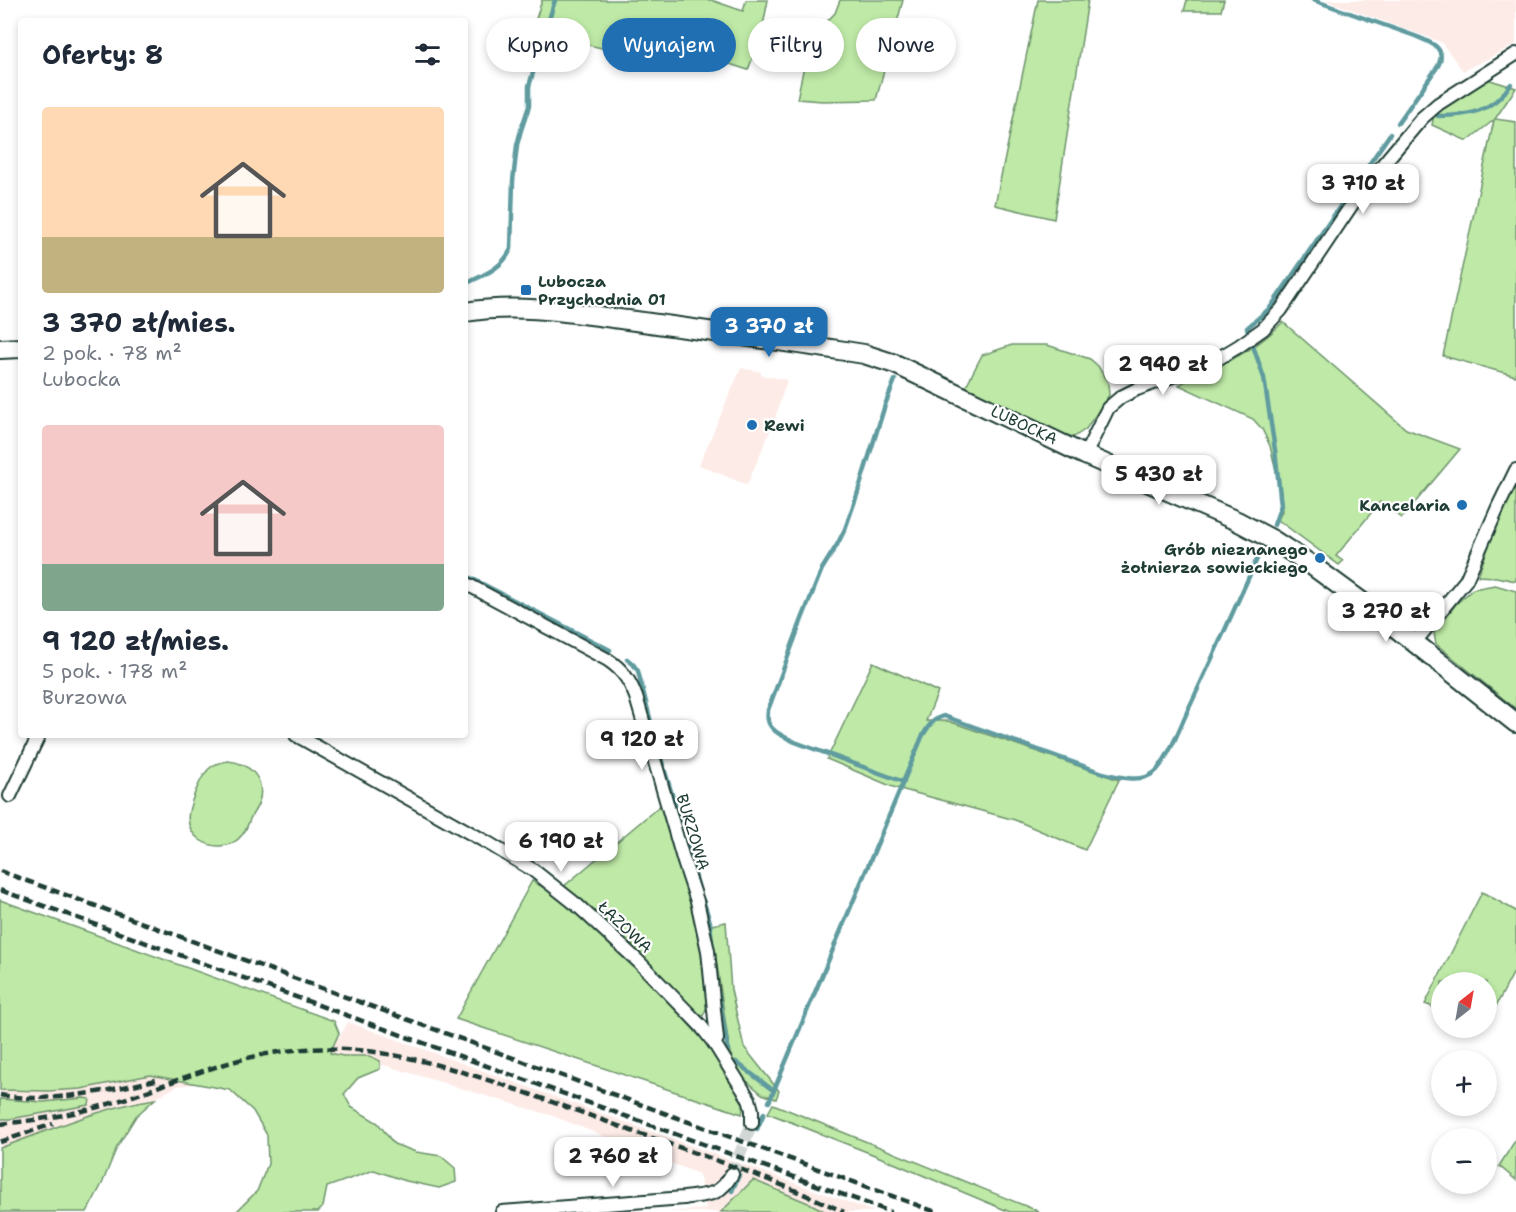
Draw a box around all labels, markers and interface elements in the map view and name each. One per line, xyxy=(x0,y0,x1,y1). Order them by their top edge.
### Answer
chip: Kupno xyxy=(486,18,590,72)
chip: Wynajem xyxy=(602,18,736,72)
chip: Filtry xyxy=(748,18,844,72)
chip: Nowe xyxy=(856,18,956,72)
text: Oferty: 8 xyxy=(42,37,163,72)
icon: filters xyxy=(411,38,444,71)
icon: home xyxy=(189,146,297,254)
pin: 3 710 zł xyxy=(1301,164,1425,215)
text: 3 710 zł xyxy=(1321,170,1405,196)
place label: Lubocza Przychodnia 01 xyxy=(538,271,666,310)
marker: Lubocza Przychodnia 01 xyxy=(519,283,533,297)
text: 3 370 zł/mies. xyxy=(42,305,236,340)
pin: 3 370 zł xyxy=(707,307,831,358)
text: 3 370 zł xyxy=(725,313,813,339)
text: 2 pok. · 78 m² xyxy=(42,340,182,366)
pin: 2 940 zł xyxy=(1101,345,1225,396)
text: 2 940 zł xyxy=(1118,351,1208,377)
text: Lubocka xyxy=(42,366,121,392)
street label: LUBOCKA xyxy=(987,400,1061,450)
place label: Rewi xyxy=(764,415,805,436)
marker: Rewi xyxy=(745,418,759,432)
pin: 5 430 zł xyxy=(1097,455,1221,506)
text: 5 430 zł xyxy=(1115,461,1203,487)
icon: home xyxy=(189,464,297,572)
place label: Kancelaria xyxy=(1359,495,1450,516)
marker: Kancelaria xyxy=(1455,498,1469,512)
place label: Grób nieznanego żołnierza sowieckiego xyxy=(1121,539,1308,578)
marker: Grób nieznanego żołnierza sowieckiego xyxy=(1313,551,1327,565)
pin: 3 270 zł xyxy=(1324,592,1448,643)
text: 3 270 zł xyxy=(1342,598,1430,624)
text: 9 120 zł/mies. xyxy=(42,623,229,658)
text: 5 pok. · 178 m² xyxy=(42,658,187,684)
text: Burzowa xyxy=(42,684,127,710)
pin: 9 120 zł xyxy=(580,720,704,771)
text: 9 120 zł xyxy=(600,726,684,752)
street label: BURZOWA xyxy=(671,791,715,873)
pin: 6 190 zł xyxy=(499,822,623,873)
text: 6 190 zł xyxy=(519,828,603,854)
street label: ŁAZOWA xyxy=(593,896,657,958)
north arrow xyxy=(1431,972,1497,1038)
map controls xyxy=(1431,972,1497,1194)
button: + xyxy=(1431,1050,1497,1116)
button: − xyxy=(1431,1128,1497,1194)
pin: 2 760 zł xyxy=(551,1137,675,1188)
text: 2 760 zł xyxy=(568,1143,658,1169)

